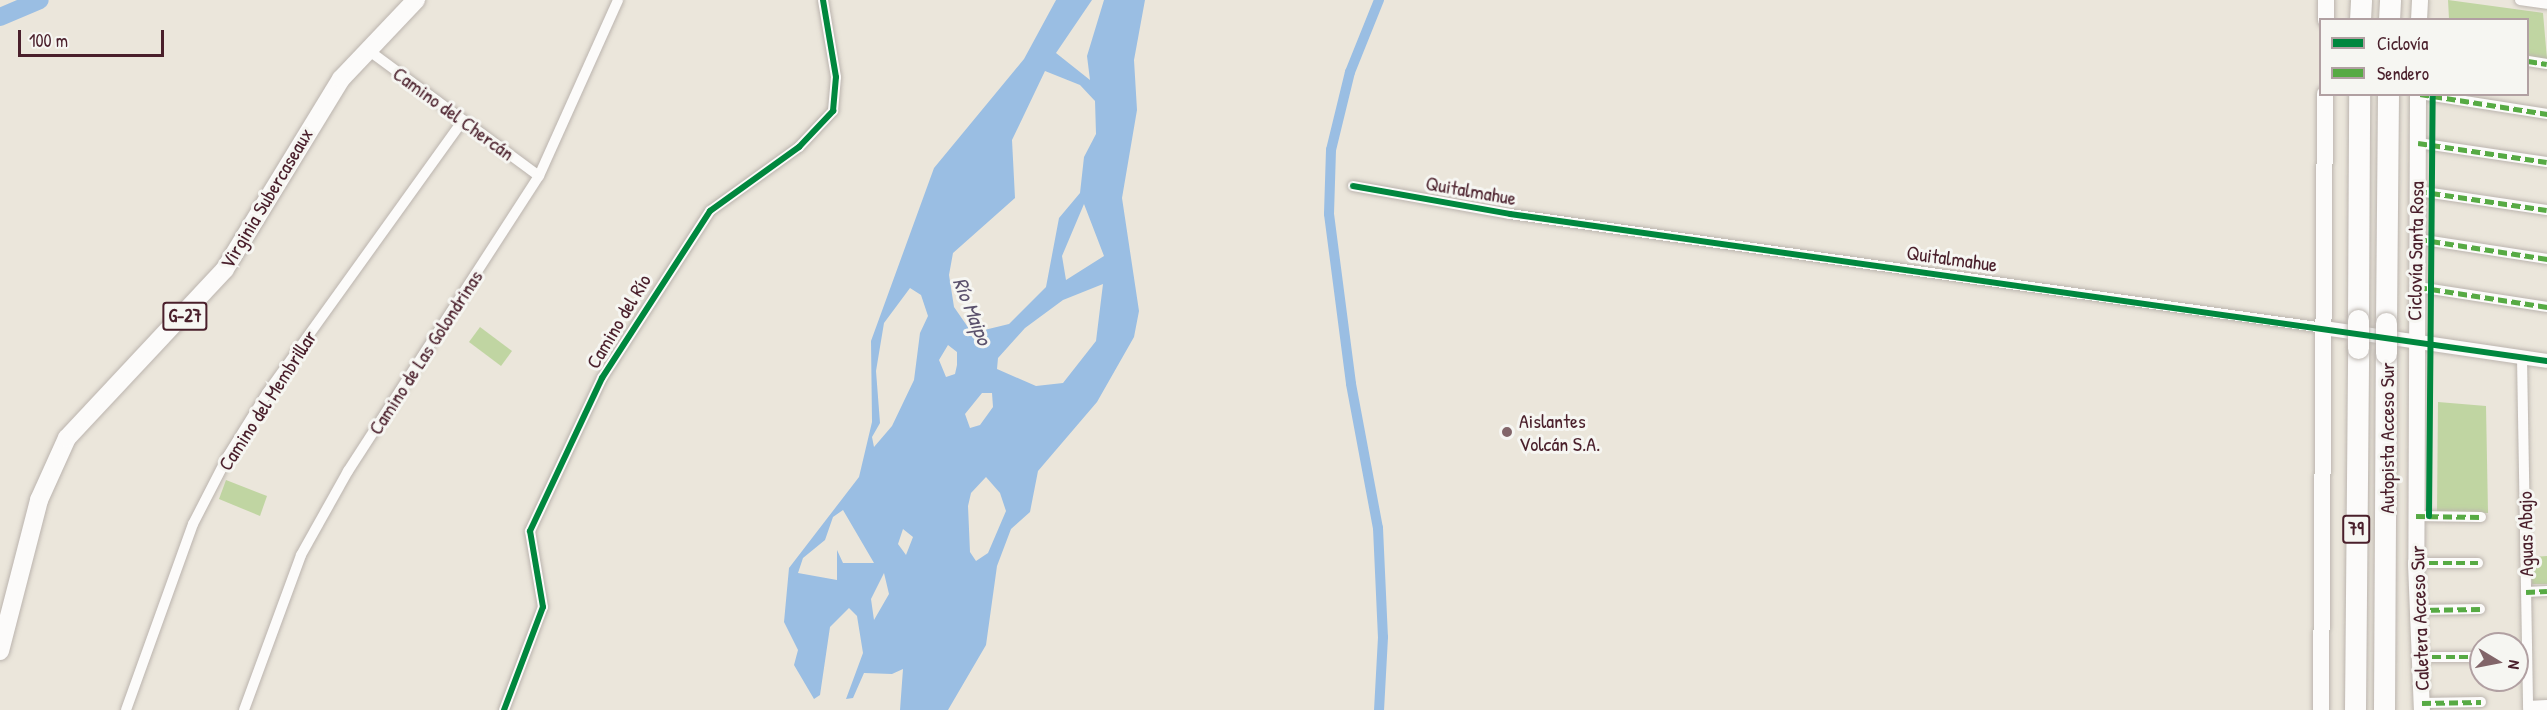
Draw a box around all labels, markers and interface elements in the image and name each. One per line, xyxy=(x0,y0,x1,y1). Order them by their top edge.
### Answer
scale bar xyxy=(21,18,166,56)
legend xyxy=(2319,18,2529,96)
text: 100 m xyxy=(29,28,68,53)
text: Ciclovía xyxy=(2377,31,2428,56)
street label: Camino del Chercán xyxy=(389,61,519,165)
text: Sendero xyxy=(2377,61,2429,86)
street label: Virginia Subercaseaux xyxy=(215,123,317,273)
street label: Quitalmahue xyxy=(1424,170,1518,210)
street label: Ciclovía Santa Rosa xyxy=(2402,181,2428,321)
street label: Quitalmahue xyxy=(1905,240,1999,276)
street label: Camino de Las Golondrinas xyxy=(363,265,487,439)
street label: Camino del Río xyxy=(580,269,656,373)
water label: Río Maipo xyxy=(947,274,997,348)
road number: G-27 xyxy=(161,301,209,331)
street label: Camino del Membrillar xyxy=(213,325,321,475)
street label: Autopista Acceso Sur xyxy=(2374,362,2398,514)
place label: Aislantes Volcán S.A. xyxy=(1519,408,1600,455)
marker: Aislantes Volcán S.A. xyxy=(1500,425,1514,439)
street label: Aguas Abajo xyxy=(2512,491,2538,577)
road number: 79 xyxy=(2341,514,2371,544)
street label: Caletera Acceso Sur xyxy=(2404,545,2434,691)
north arrow xyxy=(2469,632,2529,692)
text: N xyxy=(2503,659,2526,671)

